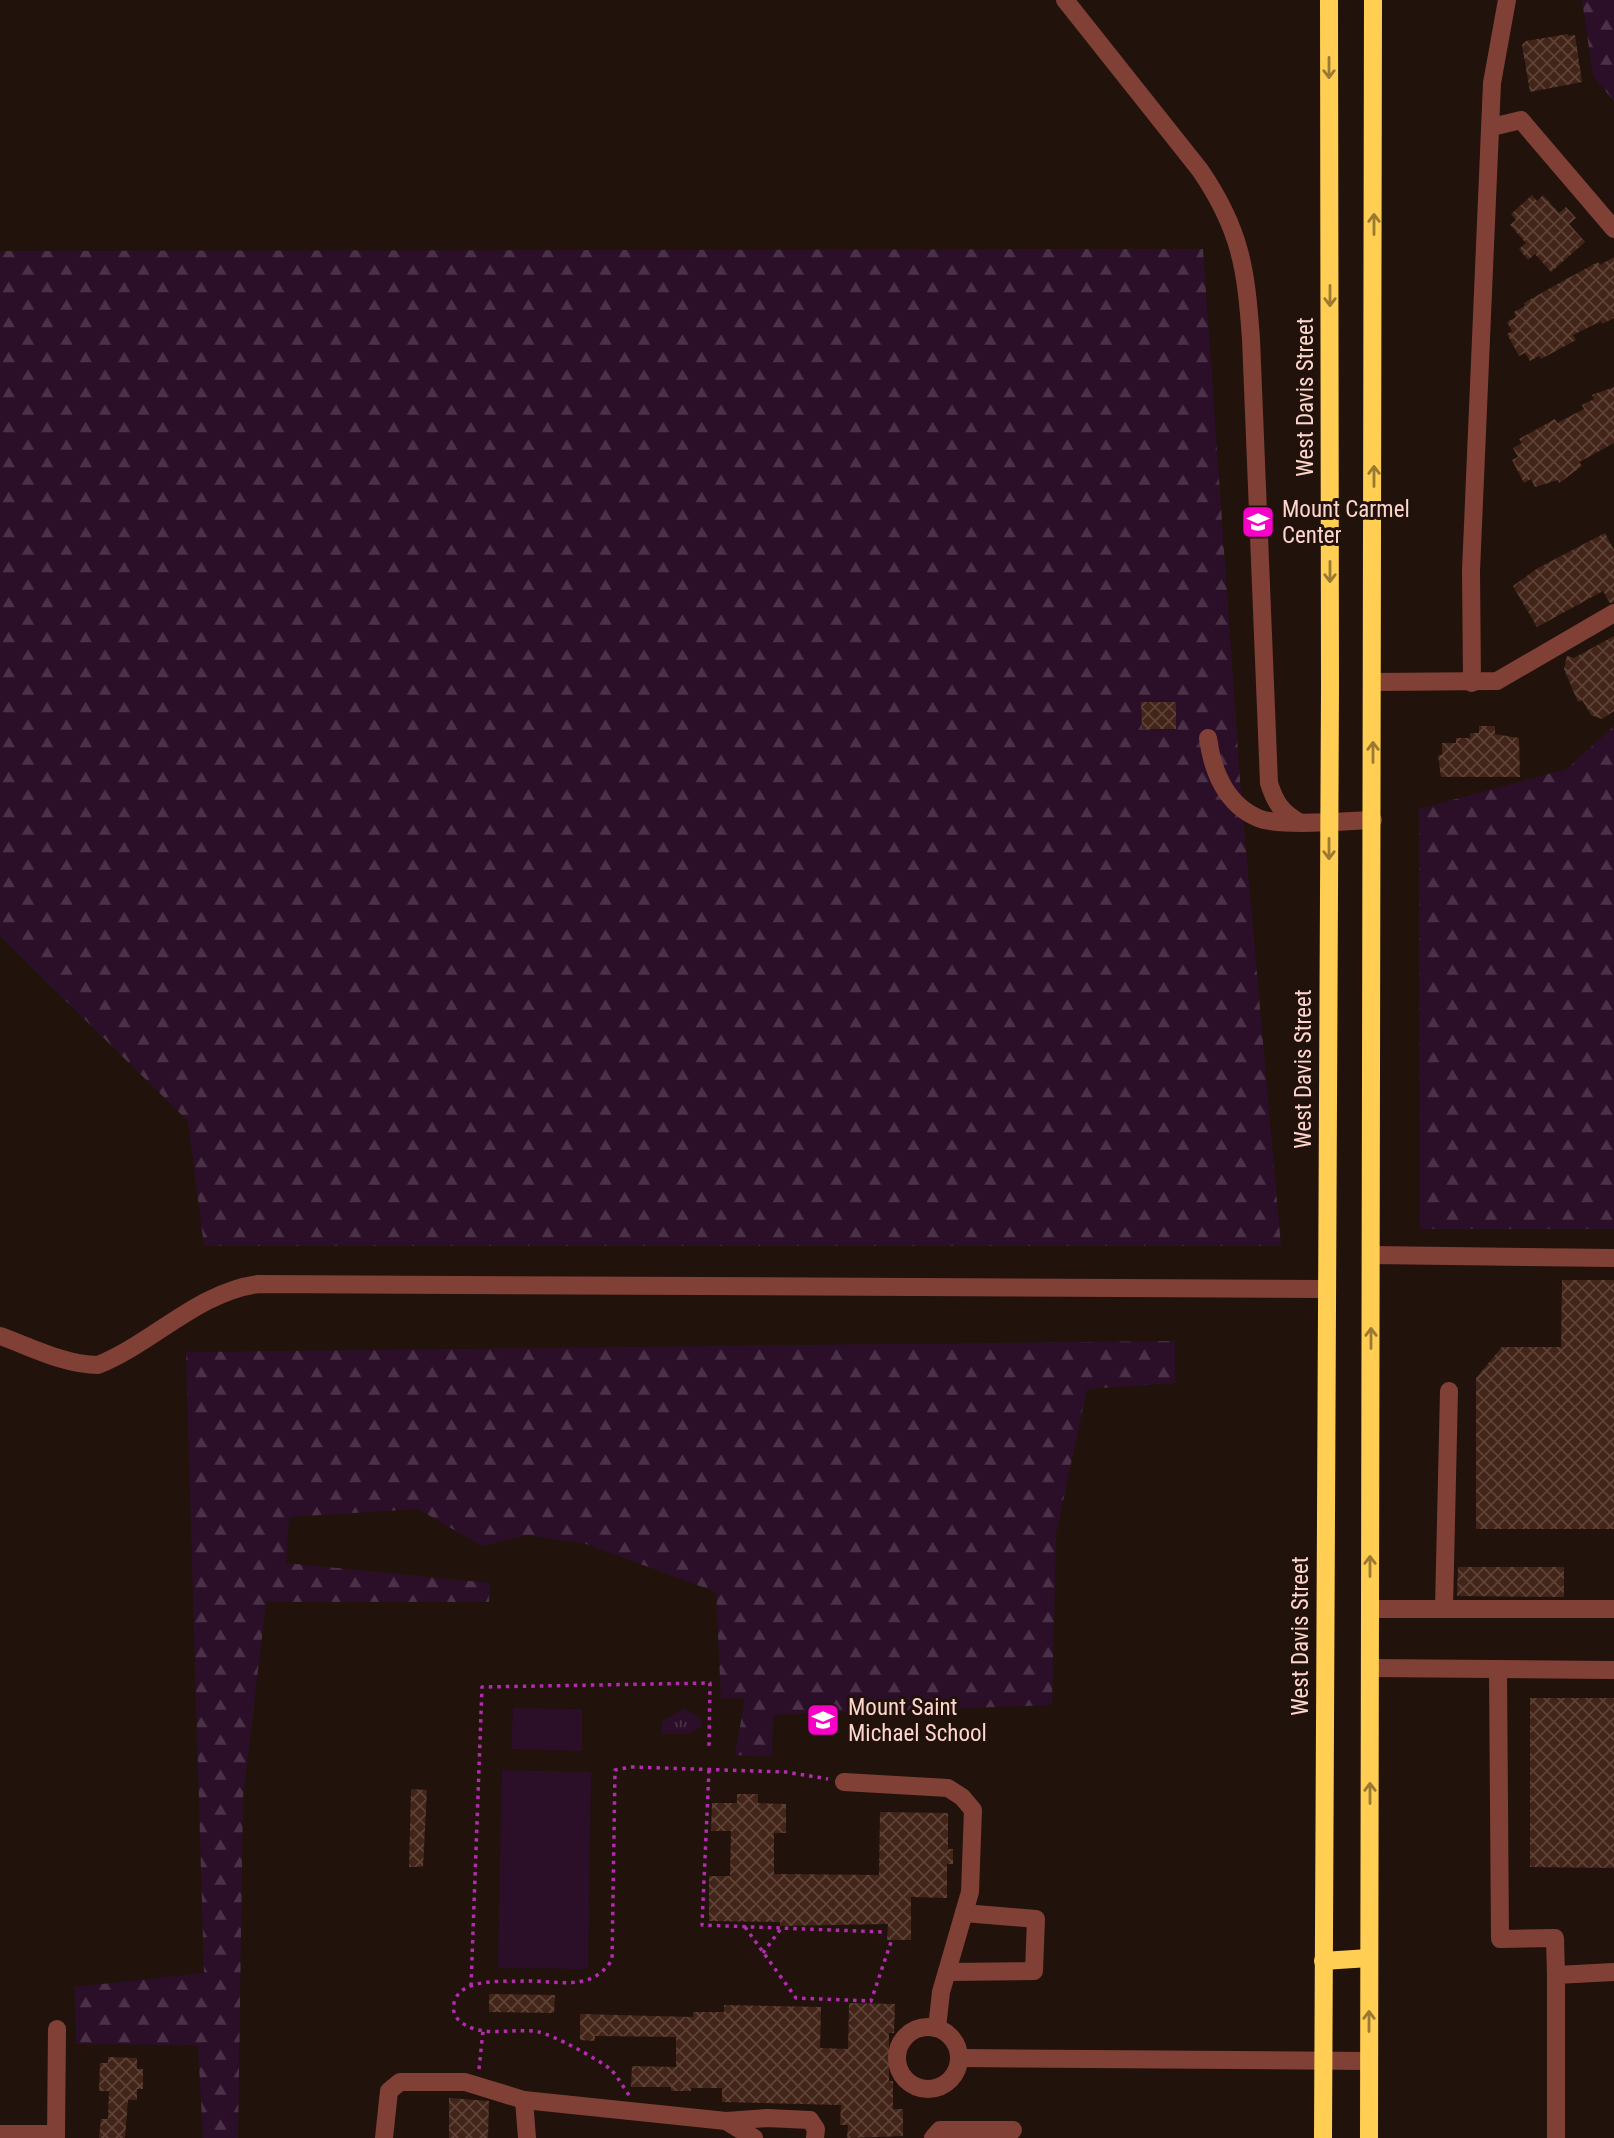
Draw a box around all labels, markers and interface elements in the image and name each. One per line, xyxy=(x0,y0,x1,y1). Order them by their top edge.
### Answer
one-way arrow xyxy=(1322,56,1336,79)
one-way arrow xyxy=(1367,212,1381,235)
one-way arrow xyxy=(1323,284,1337,307)
street label: West Davis Street xyxy=(1292,317,1319,477)
one-way arrow xyxy=(1367,464,1381,487)
place label: Mount Carmel Center xyxy=(1282,496,1410,549)
school or university icon: Mount Carmel Center xyxy=(1239,503,1277,541)
one-way arrow xyxy=(1323,560,1337,583)
one-way arrow xyxy=(1366,741,1380,764)
one-way arrow xyxy=(1322,837,1336,860)
street label: West Davis Street xyxy=(1290,989,1317,1149)
one-way arrow xyxy=(1364,1327,1378,1350)
one-way arrow xyxy=(1363,1555,1377,1578)
street label: West Davis Street xyxy=(1287,1556,1314,1716)
place label: Mount Saint Michael School xyxy=(848,1694,987,1747)
school or university icon: Mount Saint Michael School xyxy=(804,1701,842,1739)
one-way arrow xyxy=(1363,1782,1377,1805)
one-way arrow xyxy=(1362,2010,1376,2033)

